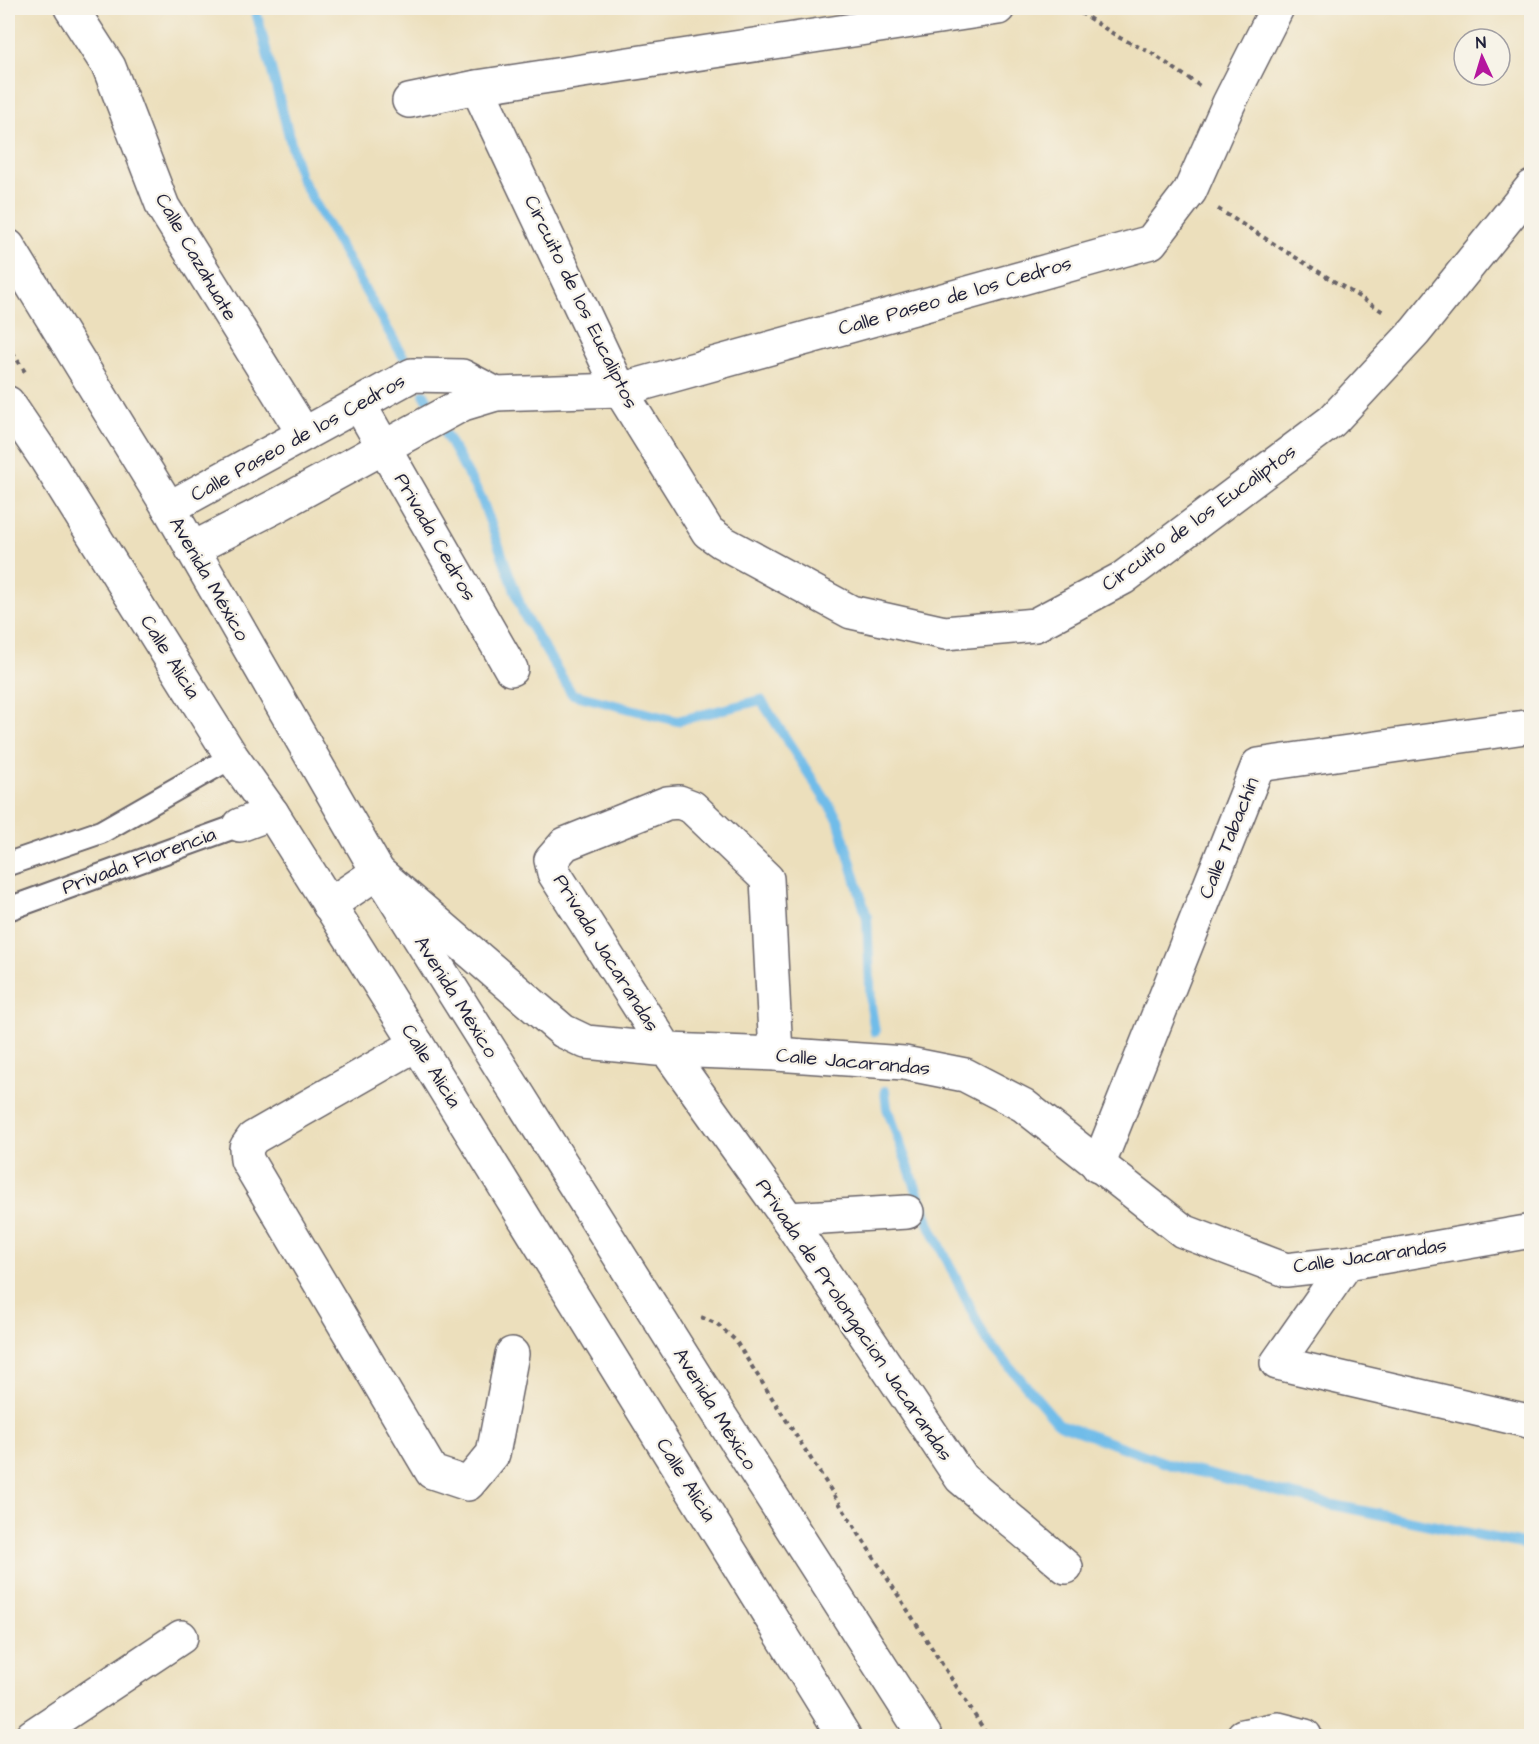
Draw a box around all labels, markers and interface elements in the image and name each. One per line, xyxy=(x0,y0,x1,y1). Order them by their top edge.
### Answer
north arrow xyxy=(1452,27,1512,87)
text: N xyxy=(1475,32,1487,54)
street label: Calle Cazahuate xyxy=(148,188,244,326)
street label: Circuito de los Eucaliptos xyxy=(517,191,645,413)
street label: Calle Paseo de los Cedros xyxy=(835,249,1075,343)
street label: Calle Paseo de los Cedros xyxy=(186,367,410,509)
street label: Circuito de los Eucaliptos xyxy=(1096,438,1302,598)
street label: Privada Cedros xyxy=(387,468,483,606)
street label: Avenida México xyxy=(162,512,256,646)
street label: Calle Alicia xyxy=(133,610,207,704)
street label: Calle Tabachín xyxy=(1192,773,1266,903)
street label: Privada Florencia xyxy=(58,820,220,902)
street label: Privada Jacarandas xyxy=(546,869,666,1037)
street label: Avenida México xyxy=(407,931,505,1063)
street label: Calle Alicia xyxy=(394,1019,468,1113)
street label: Calle Jacarandas xyxy=(775,1041,931,1083)
street label: Privada de Prolongacion Jacarandas xyxy=(748,1173,959,1467)
street label: Calle Jacarandas xyxy=(1291,1231,1449,1281)
street label: Avenida México xyxy=(666,1343,764,1475)
street label: Calle Alicia xyxy=(649,1433,723,1527)

